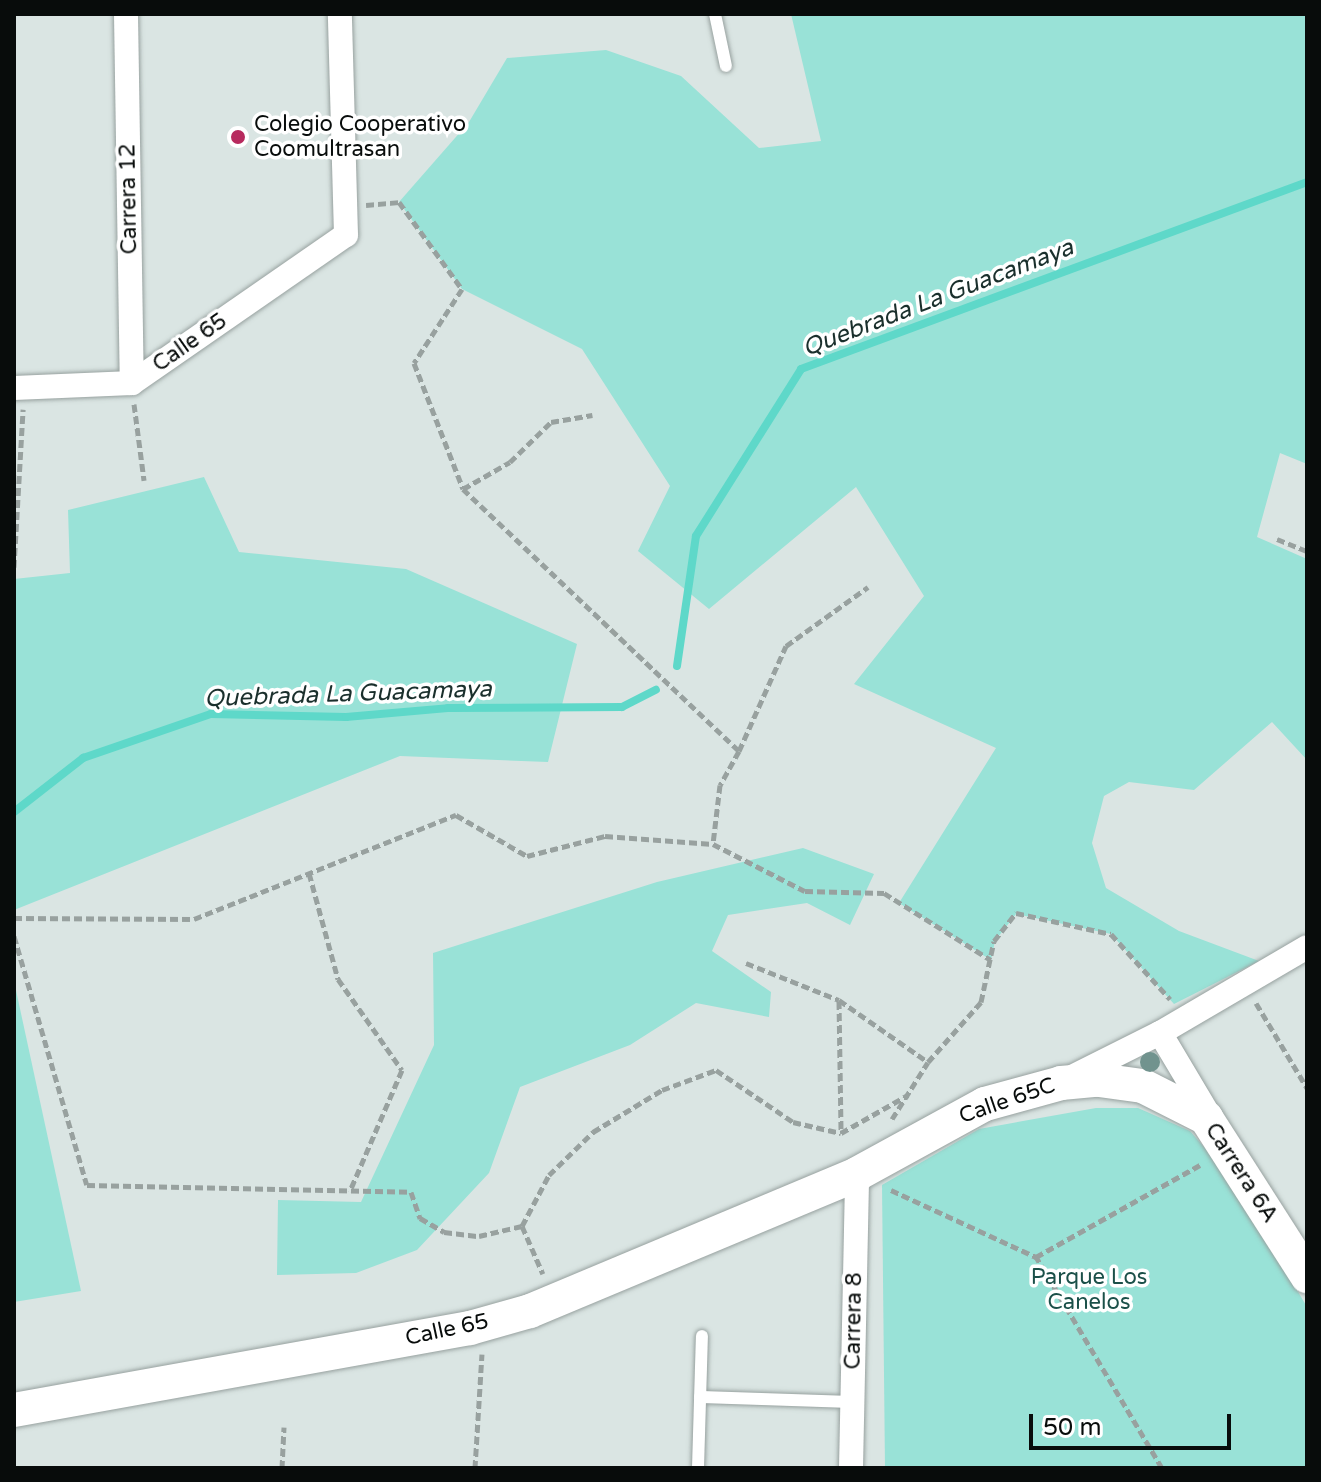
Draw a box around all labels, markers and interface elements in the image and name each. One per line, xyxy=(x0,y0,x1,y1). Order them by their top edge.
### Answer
place label: Colegio Cooperativo Coomultrasan xyxy=(254,111,466,162)
marker: Colegio Cooperativo Coomultrasan xyxy=(229,128,247,146)
street label: Carrera 12 xyxy=(115,143,143,255)
water label: Quebrada La Guacamaya xyxy=(798,233,1078,363)
street label: Calle 65 xyxy=(148,308,232,378)
water label: Quebrada La Guacamaya xyxy=(204,675,492,713)
street label: Calle 65C xyxy=(956,1072,1058,1130)
street label: Carrera 6A xyxy=(1199,1118,1283,1228)
park label: Parque Los Canelos xyxy=(1031,1264,1147,1316)
street label: Carrera 8 xyxy=(840,1272,868,1370)
street label: Calle 65 xyxy=(403,1308,491,1352)
scale bar xyxy=(1033,1398,1235,1448)
text: 50 m xyxy=(1043,1413,1101,1442)

